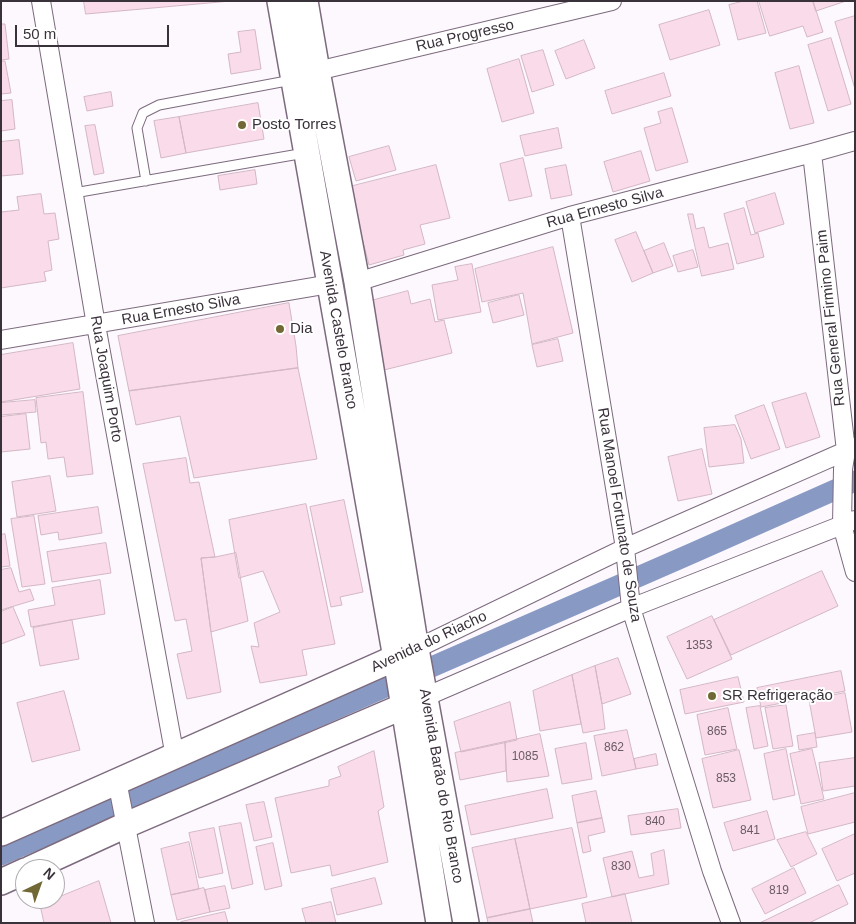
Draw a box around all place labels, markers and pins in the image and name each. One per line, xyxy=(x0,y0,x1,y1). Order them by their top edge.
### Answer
place label: Posto Torres xyxy=(252,116,336,134)
marker: Posto Torres xyxy=(236,119,248,131)
place label: Dia xyxy=(290,320,313,338)
marker: Dia xyxy=(274,323,286,335)
place label: SR Refrigeração xyxy=(722,687,833,705)
marker: SR Refrigeração xyxy=(706,690,718,702)

